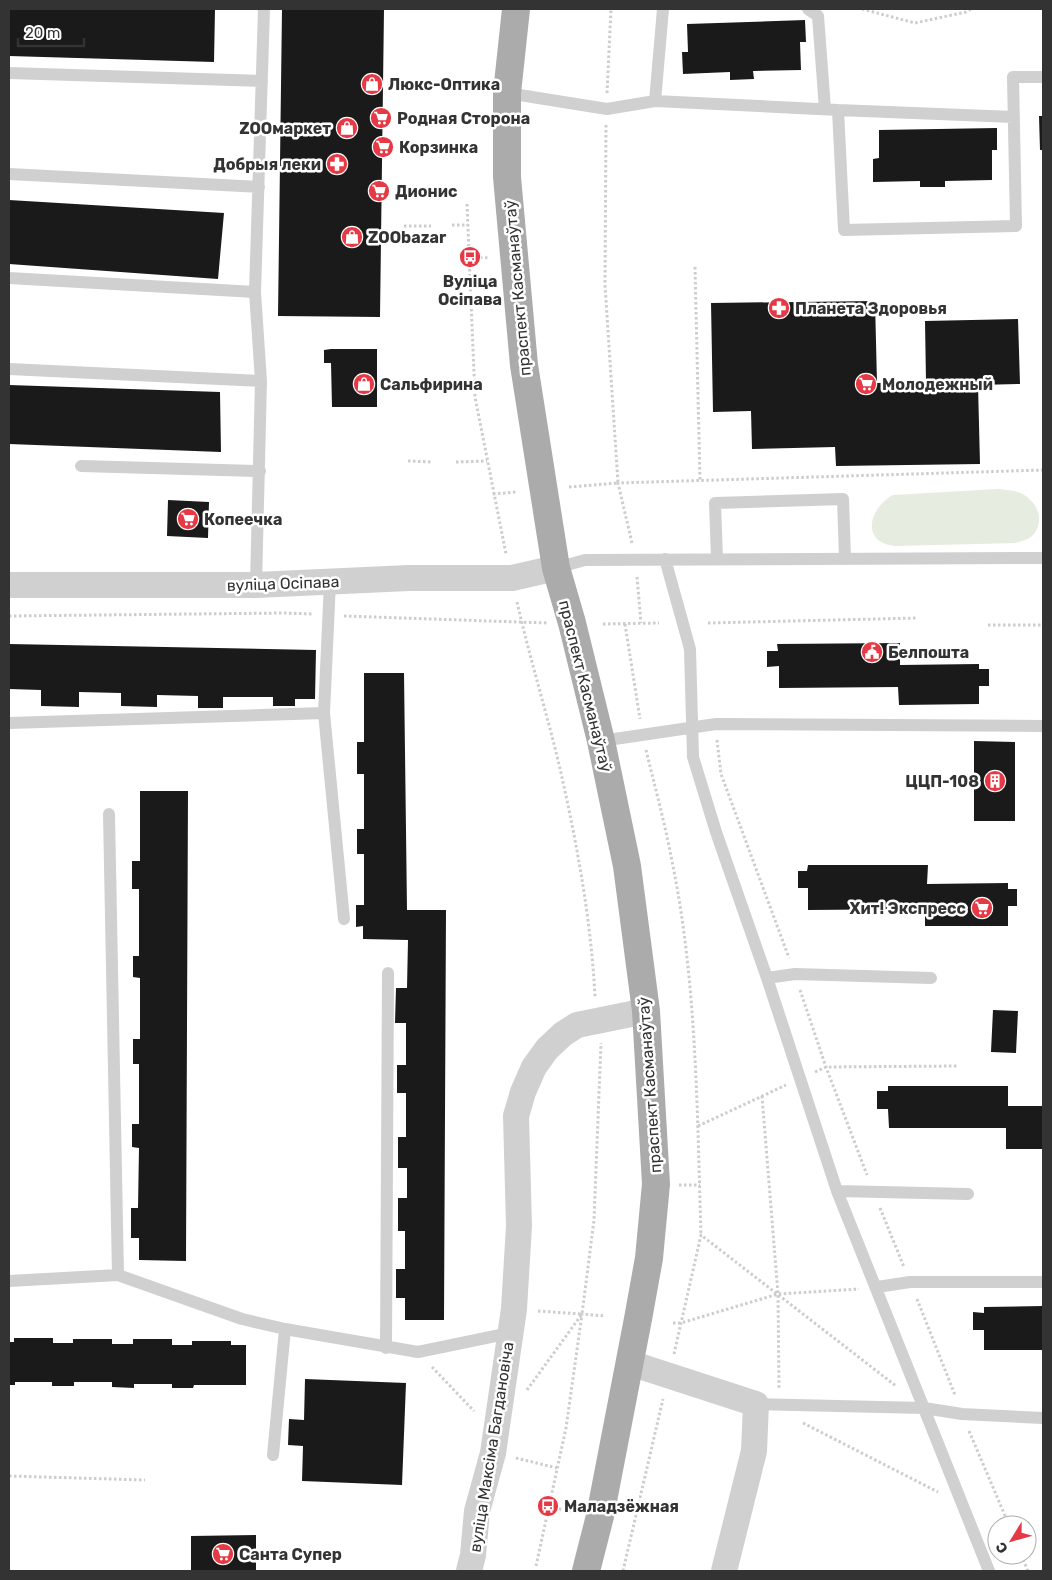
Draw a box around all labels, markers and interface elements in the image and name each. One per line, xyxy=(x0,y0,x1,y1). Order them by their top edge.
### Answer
scale bar xyxy=(18,15,84,47)
text: 20 m xyxy=(25,24,60,42)
shop icon: Люкс-Оптика xyxy=(360,72,384,96)
place label: Люкс-Оптика xyxy=(388,75,500,94)
supermarket icon: Родная Сторона xyxy=(369,106,393,130)
place label: Родная Сторона xyxy=(397,109,530,128)
shop icon: ZOOмаркет xyxy=(335,116,359,140)
place label: ZOOмаркет xyxy=(239,119,331,138)
supermarket icon: Корзинка xyxy=(371,135,395,159)
place label: Корзинка xyxy=(399,138,478,157)
pharmacy icon: Добрыя леки xyxy=(325,152,349,176)
place label: Добрыя леки xyxy=(213,155,321,174)
supermarket icon: Дионис xyxy=(367,179,391,203)
place label: Дионис xyxy=(395,182,457,201)
street label: праспект Касманаўтаў xyxy=(500,199,535,377)
shop icon: ZOObazar xyxy=(340,225,364,249)
place label: ZOObazar xyxy=(368,228,447,247)
bus stop icon: Вуліца Осіпава xyxy=(458,245,482,269)
place label: Вуліца Осіпава xyxy=(438,272,502,309)
pharmacy icon: Планета Здоровья xyxy=(767,296,791,320)
place label: Планета Здоровья xyxy=(795,299,947,318)
shop icon: Сальфирина xyxy=(352,372,376,396)
supermarket icon: Молодежный xyxy=(854,372,878,396)
place label: Сальфирина xyxy=(380,375,483,394)
place label: Молодежный xyxy=(882,375,993,394)
supermarket icon: Копеечка xyxy=(176,507,200,531)
place label: Копеечка xyxy=(204,510,282,529)
street label: вуліца Осіпава xyxy=(226,572,340,595)
street label: праспект Касманаўтаў xyxy=(555,598,616,774)
public building icon: Белпошта xyxy=(860,640,884,664)
place label: Белпошта xyxy=(888,643,969,662)
building icon: ЦЦП-108 xyxy=(983,769,1007,793)
place label: ЦЦП-108 xyxy=(905,772,979,791)
supermarket icon: Хит! Экспресс xyxy=(970,896,994,920)
place label: Хит! Экспресс xyxy=(850,899,966,918)
street label: праспект Касманаўтаў xyxy=(634,996,665,1174)
street label: вуліца Максіма Багдановіча xyxy=(465,1340,518,1554)
bus stop icon: Маладзёжная xyxy=(536,1494,560,1518)
place label: Маладзёжная xyxy=(564,1497,679,1516)
north arrow xyxy=(987,1515,1037,1565)
text: С xyxy=(992,1538,1012,1557)
supermarket icon: Санта Супер xyxy=(211,1542,235,1566)
place label: Санта Супер xyxy=(239,1545,342,1564)

